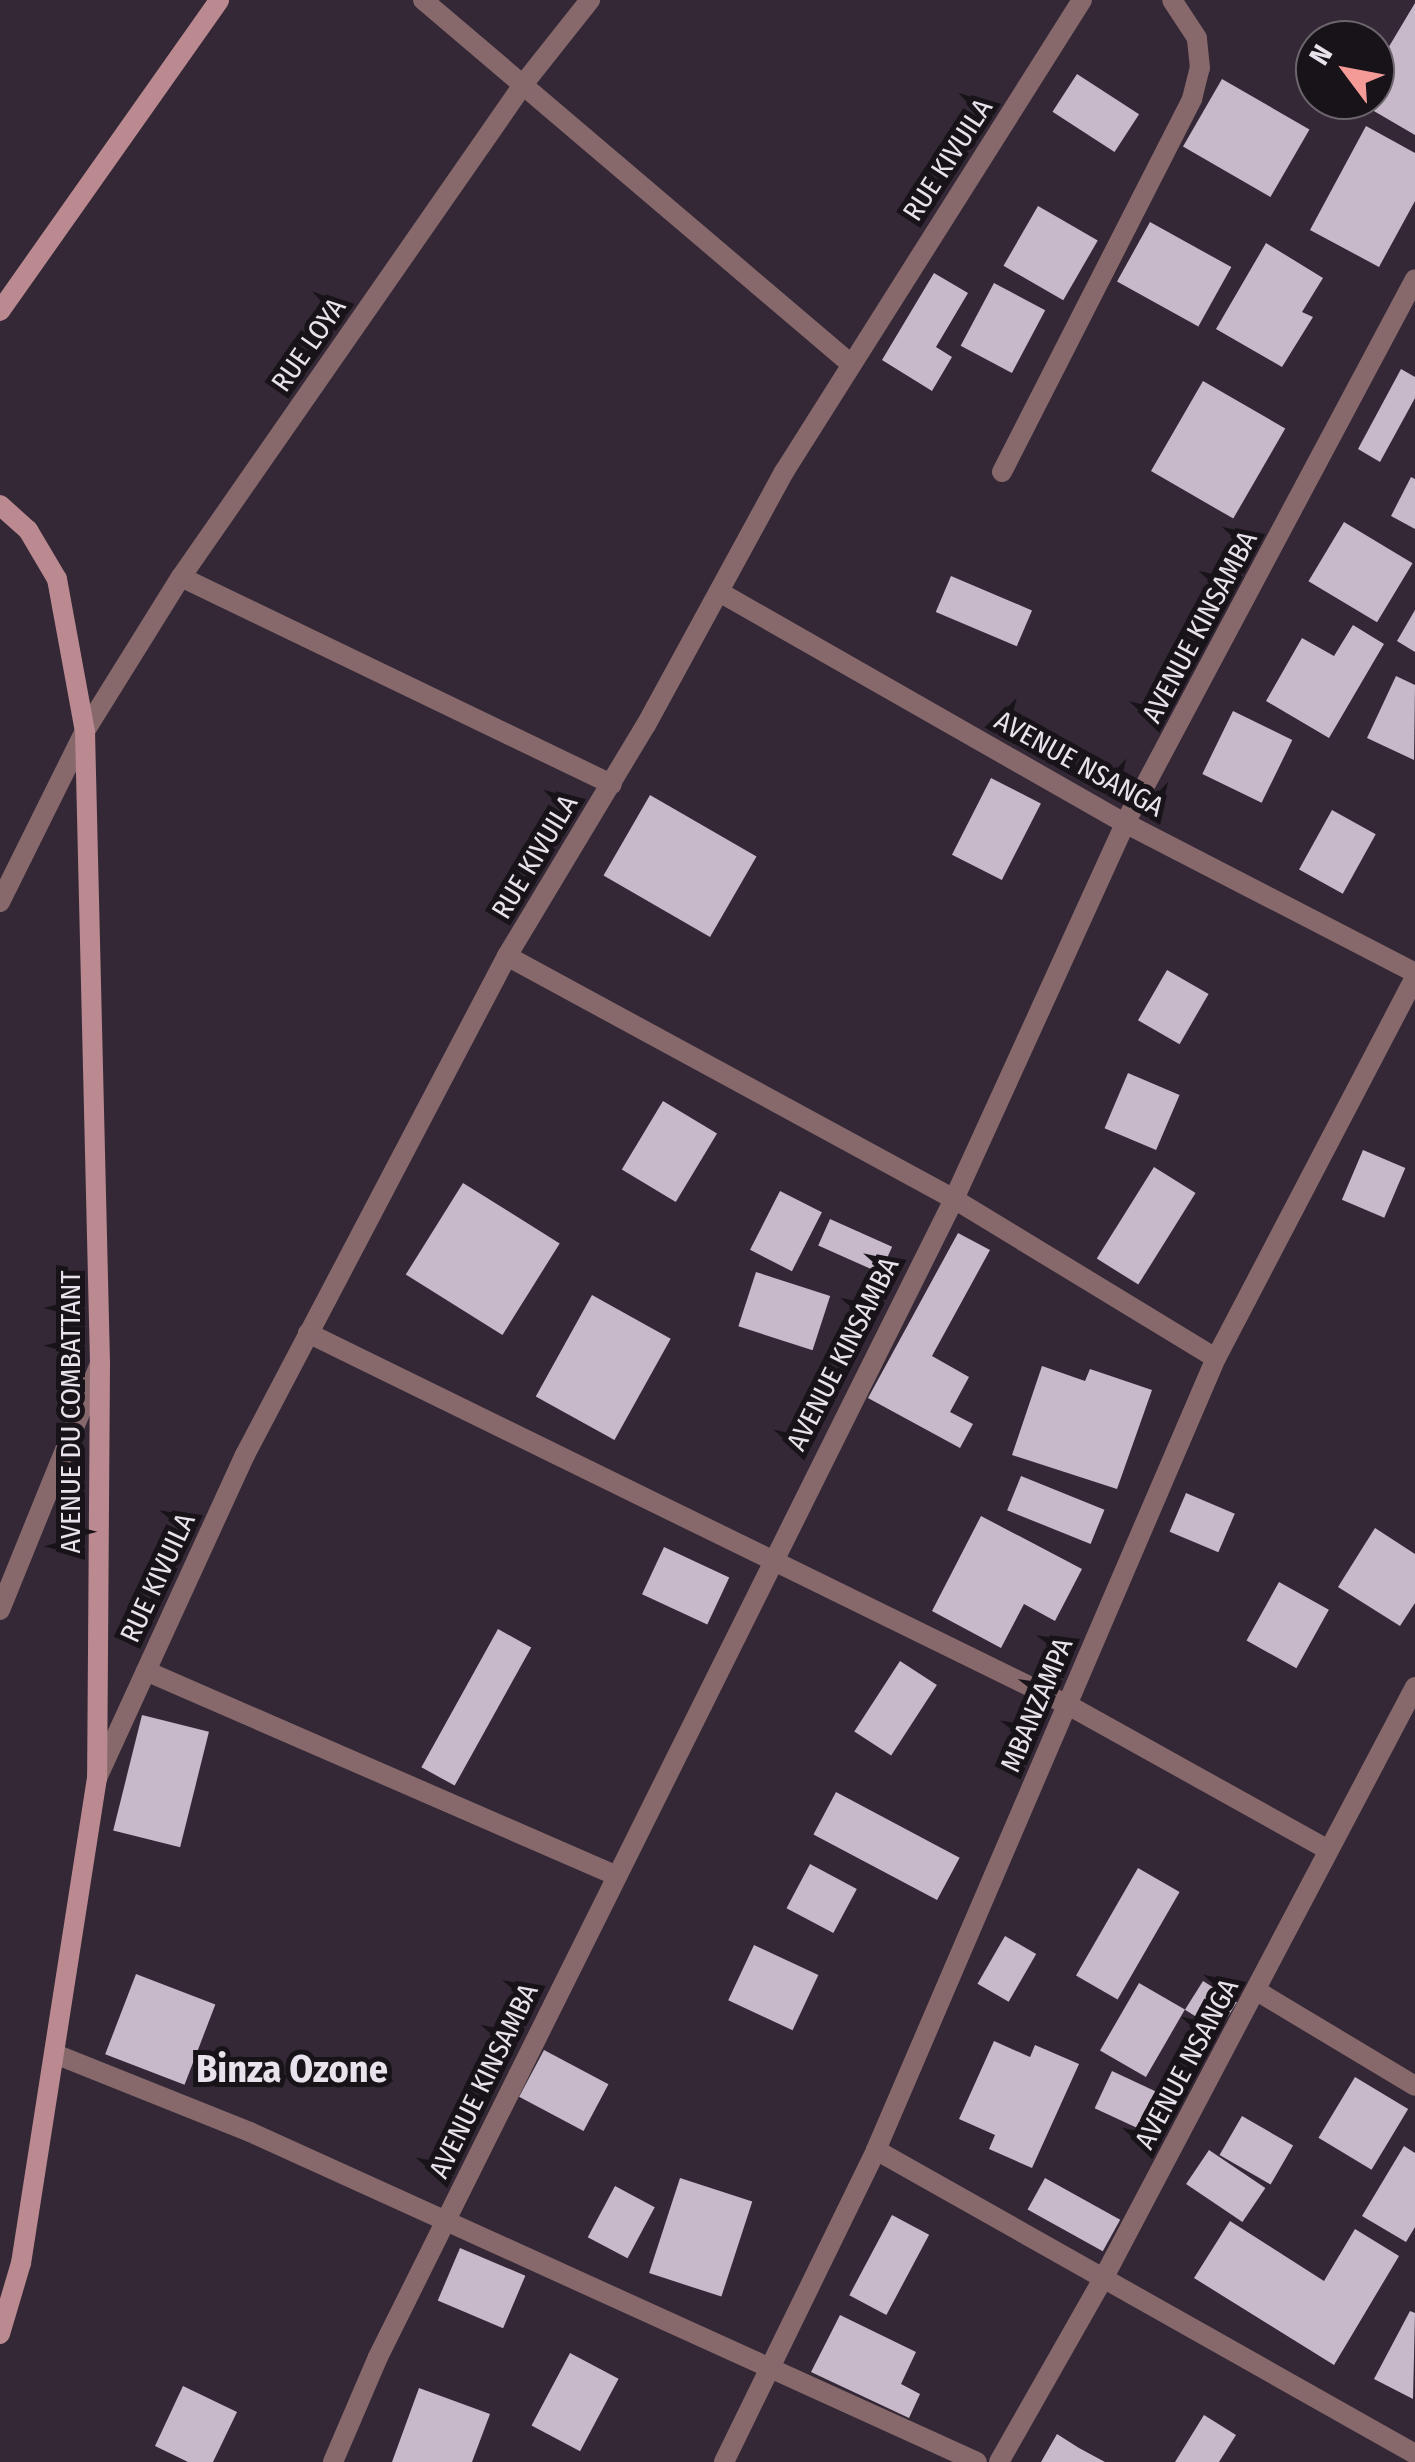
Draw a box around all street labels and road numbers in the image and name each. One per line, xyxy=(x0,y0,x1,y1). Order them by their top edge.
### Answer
street label: RUE KIVUILA xyxy=(896,93,1000,227)
street label: RUE LOYA xyxy=(265,292,353,398)
street label: AVENUE KINSAMBA xyxy=(1135,525,1265,729)
street label: AVENUE NSANGA xyxy=(989,704,1169,824)
street label: RUE KIVUILA xyxy=(485,789,585,925)
street label: AVENUE KINSAMBA xyxy=(780,1252,906,1456)
street label: AVENUE DU COMBATTANT xyxy=(54,1271,88,1553)
street label: RUE KIVUILA xyxy=(113,1508,203,1648)
street label: MBANZAMPA xyxy=(994,1633,1080,1777)
street label: AVENUE NSANGA xyxy=(1128,1973,1246,2155)
street label: AVENUE KINSAMBA xyxy=(422,1978,546,2184)

